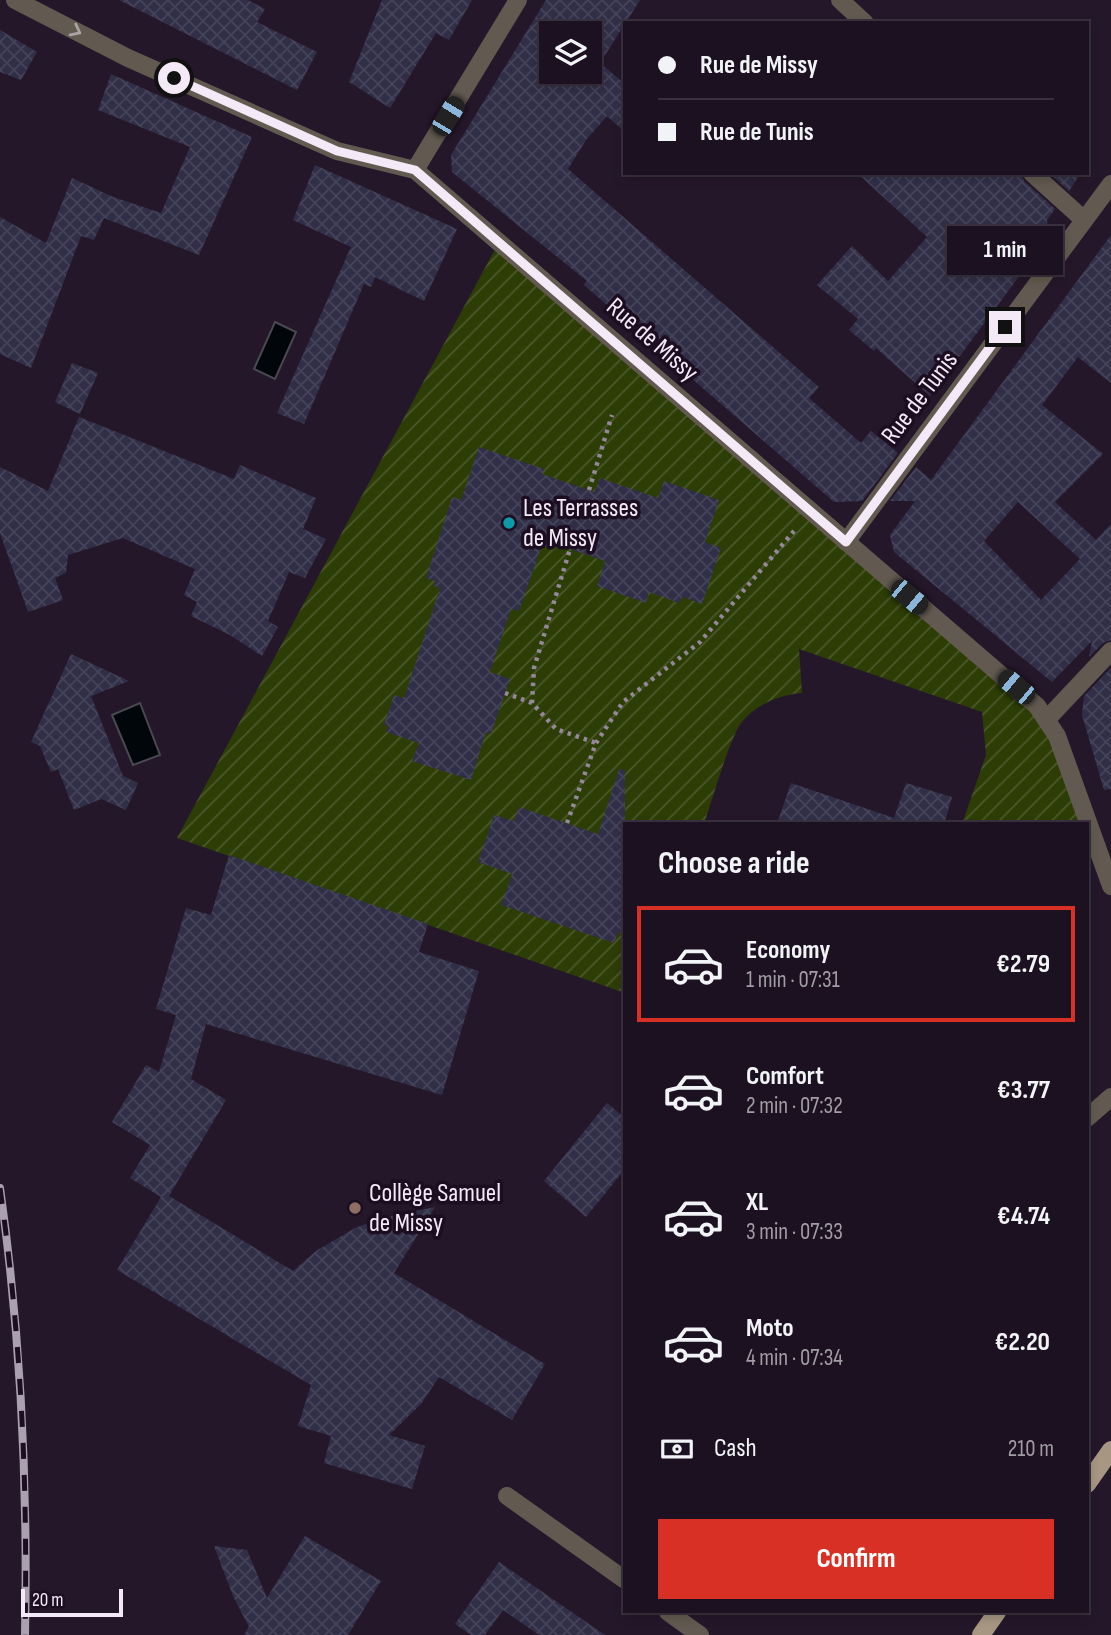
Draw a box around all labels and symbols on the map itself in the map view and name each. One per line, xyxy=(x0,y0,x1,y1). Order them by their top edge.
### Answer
one-way arrow xyxy=(69,23,81,36)
route start xyxy=(158,62,190,94)
car xyxy=(429,93,468,139)
callout: 1 min xyxy=(947,226,1063,274)
street label: Rue de Missy xyxy=(600,292,704,388)
route end xyxy=(989,311,1021,343)
street label: Rue de Tunis xyxy=(875,346,965,450)
place label: Les Terrasses de Missy xyxy=(523,493,638,554)
marker: Les Terrasses de Missy xyxy=(501,515,517,531)
car xyxy=(887,575,932,619)
car xyxy=(994,665,1039,709)
place label: Collège Samuel de Missy xyxy=(369,1178,501,1239)
marker: Collège Samuel de Missy xyxy=(347,1200,363,1216)
scale bar xyxy=(21,1586,122,1618)

